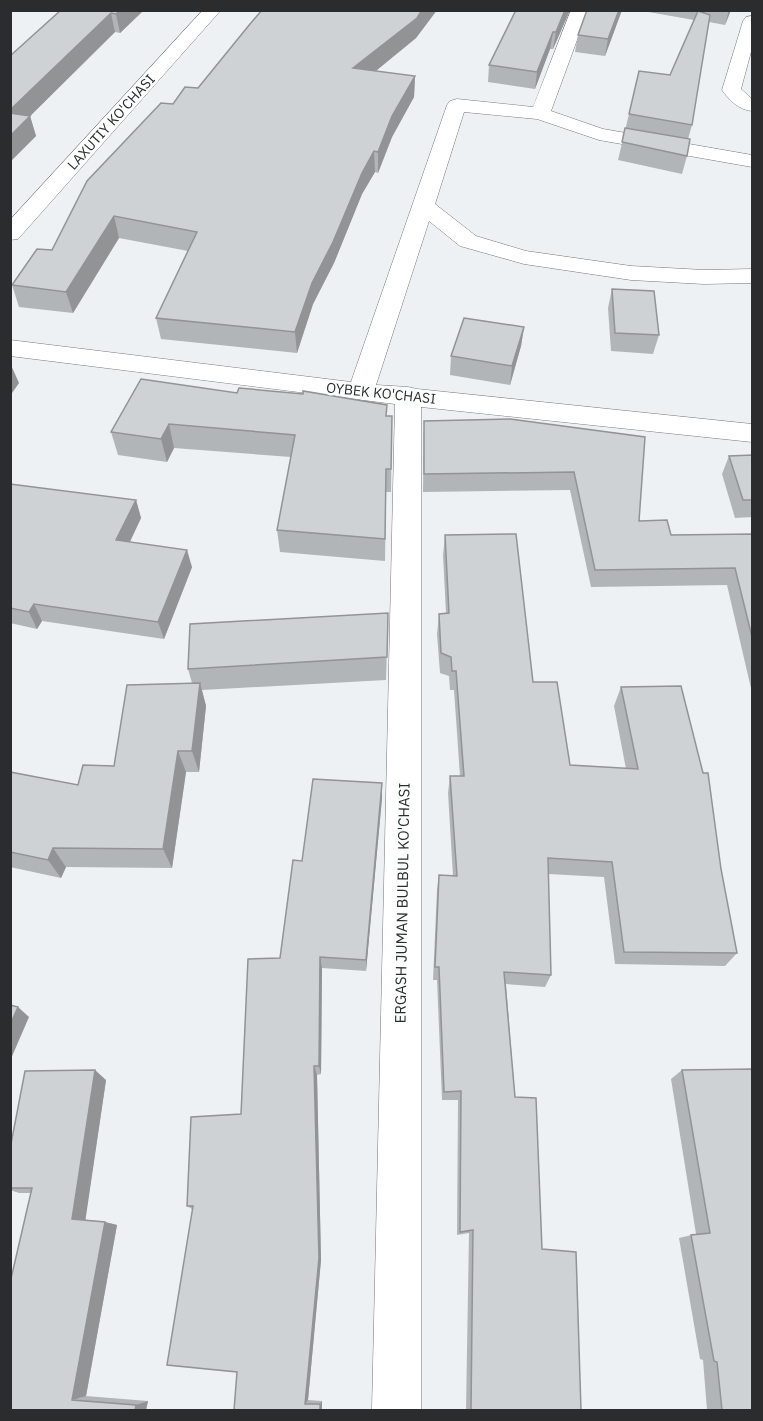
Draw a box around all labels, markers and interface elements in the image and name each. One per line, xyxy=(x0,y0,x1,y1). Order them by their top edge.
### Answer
street label: LAXUTIY KO'CHASI xyxy=(63,71,159,173)
street label: OYBEK KO'CHASI xyxy=(325,378,437,408)
street label: ERGASH JUMAN BULBUL KO'CHASI xyxy=(390,783,414,1023)

